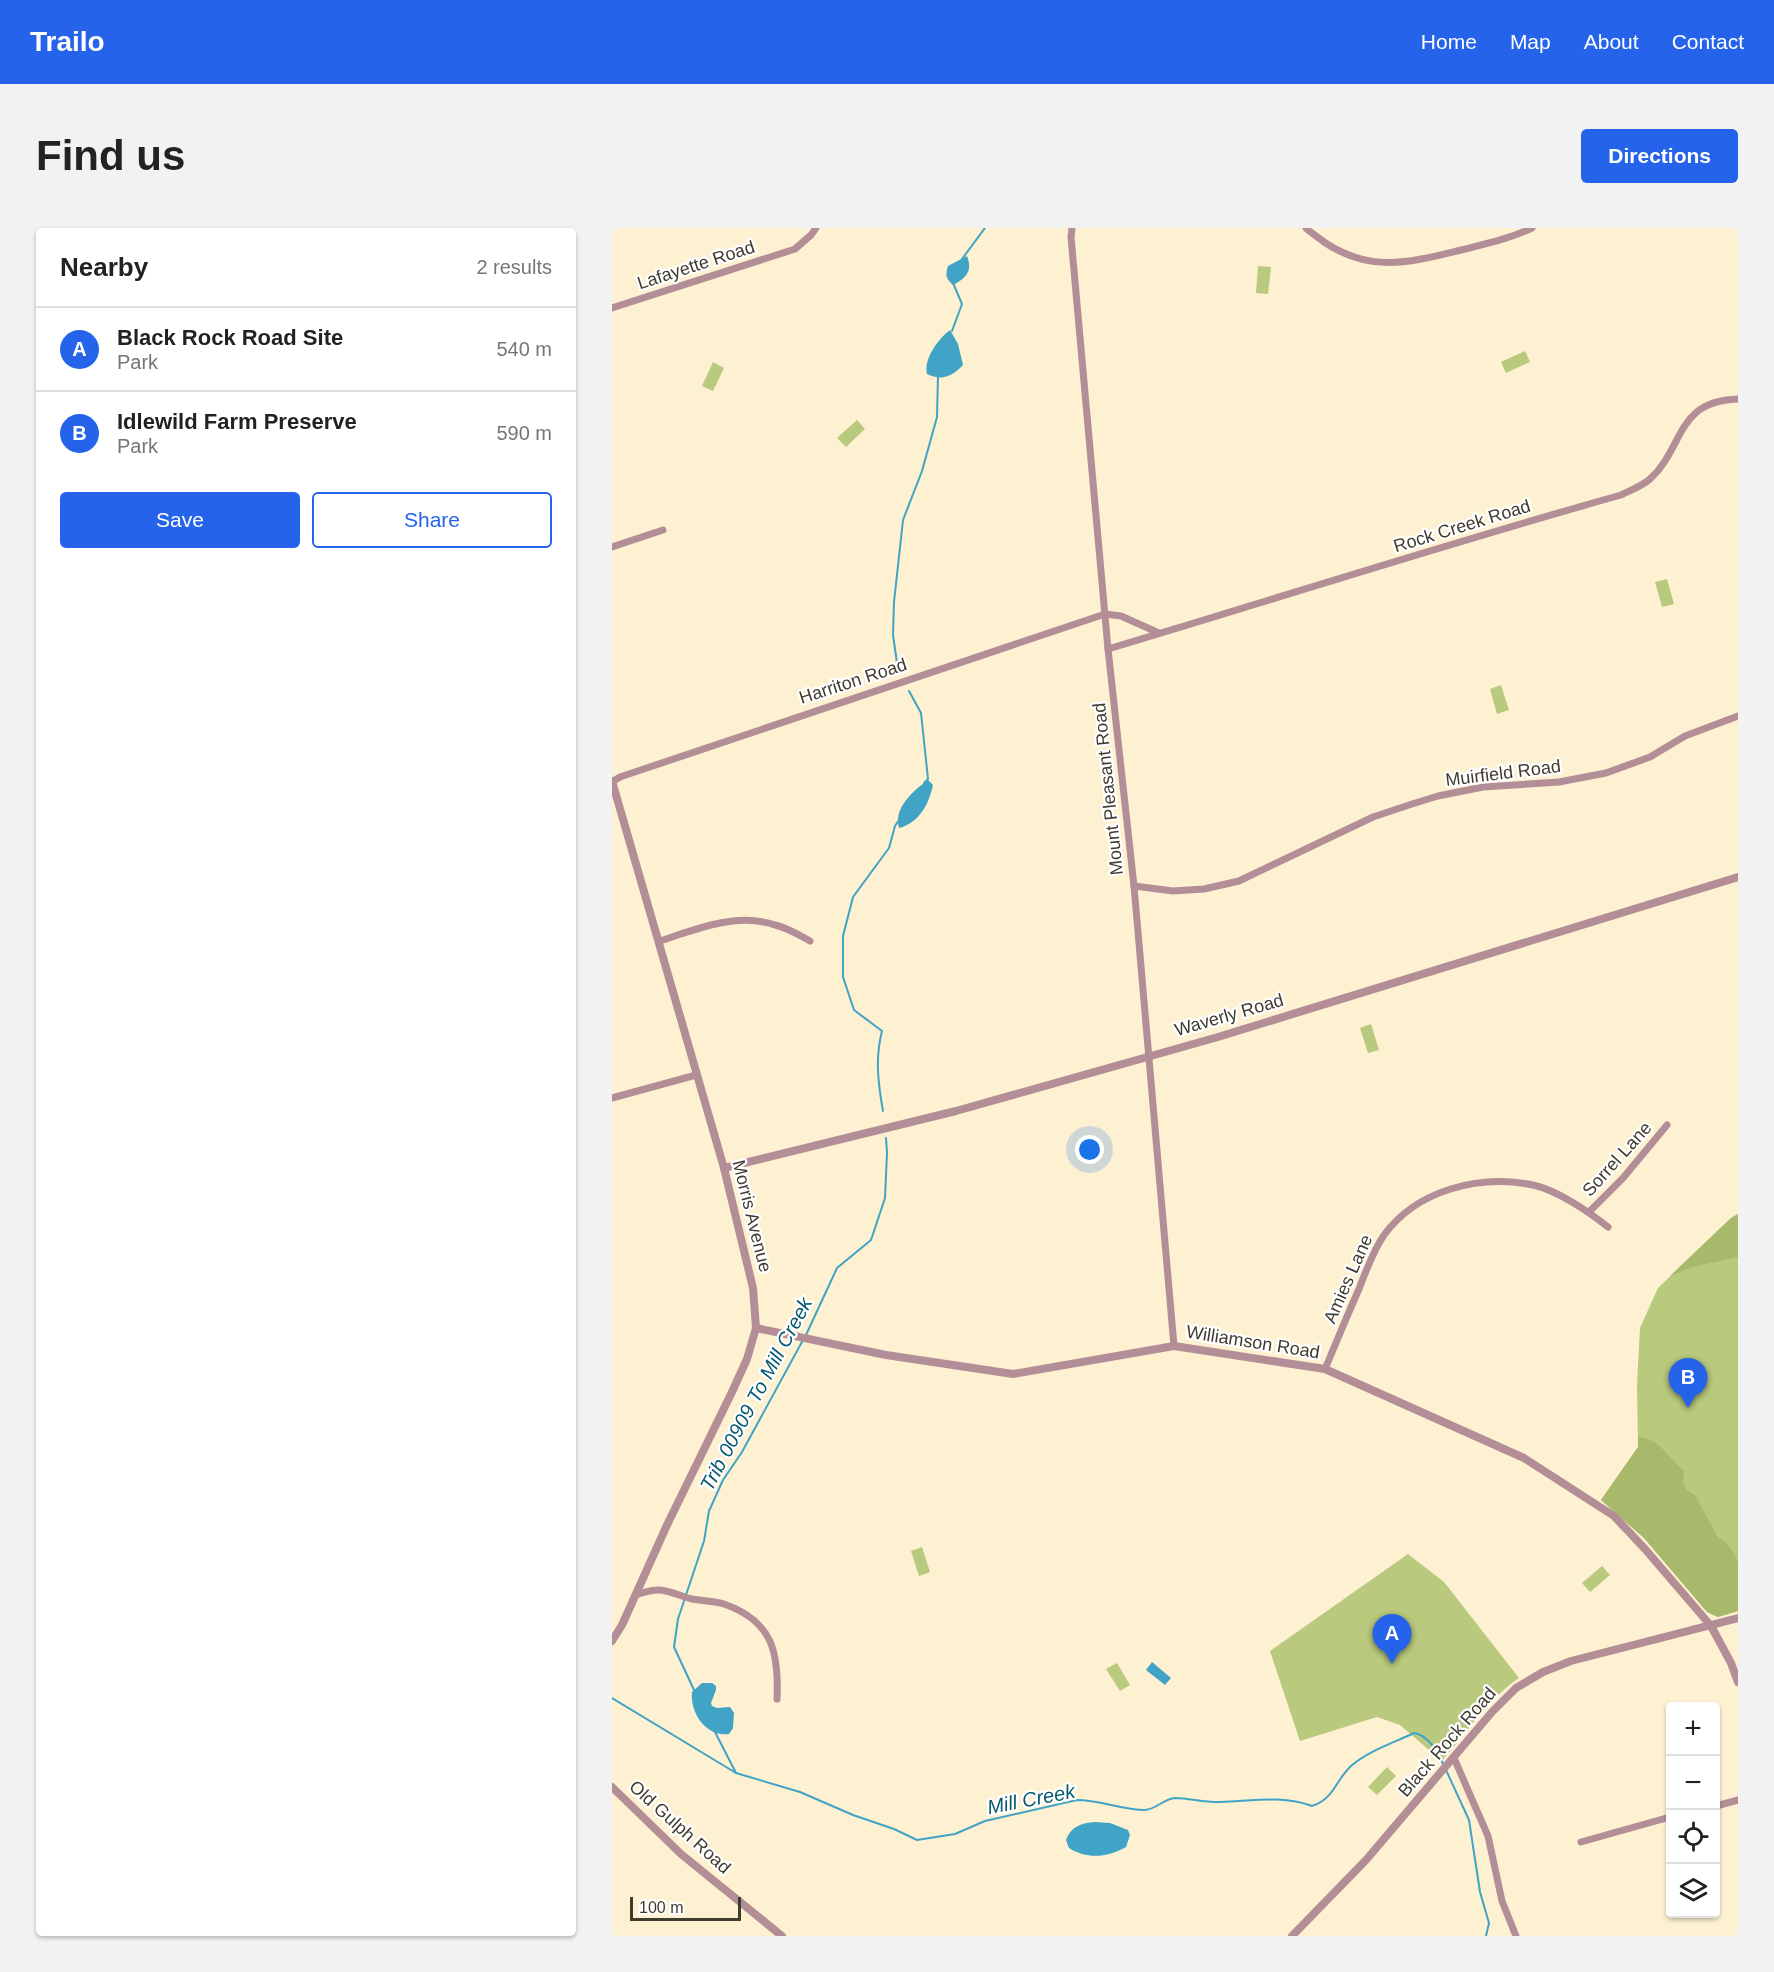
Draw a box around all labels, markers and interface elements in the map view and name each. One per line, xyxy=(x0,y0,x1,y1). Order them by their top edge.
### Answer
text: Trailo xyxy=(30,26,105,57)
text: Home xyxy=(1421,30,1477,53)
text: Map xyxy=(1510,30,1551,53)
text: About xyxy=(1584,30,1639,53)
text: Contact xyxy=(1672,30,1744,53)
button: Directions xyxy=(1581,129,1738,183)
text: Find us xyxy=(36,132,185,179)
street label: Lafayette Road xyxy=(635,237,757,293)
text: Nearby xyxy=(60,252,148,282)
text: 2 results xyxy=(476,256,552,278)
text: Black Rock Road Site xyxy=(117,325,343,350)
text: A xyxy=(72,338,87,360)
text: 540 m xyxy=(496,338,552,360)
text: Park xyxy=(117,351,158,373)
text: Idlewild Farm Preserve xyxy=(117,409,357,434)
text: B xyxy=(72,422,87,444)
text: 590 m xyxy=(496,422,552,444)
text: Park xyxy=(117,435,158,457)
button: Save xyxy=(60,492,300,548)
button: Share xyxy=(312,492,552,548)
street label: Rock Creek Road xyxy=(1391,496,1533,556)
street label: Harriton Road xyxy=(797,654,909,708)
street label: Mount Pleasant Road xyxy=(1089,702,1127,876)
street label: Muirfield Road xyxy=(1444,756,1562,790)
street label: Waverly Road xyxy=(1172,990,1286,1040)
street label: Sorrel Lane xyxy=(1578,1118,1656,1200)
your location xyxy=(1075,1135,1104,1164)
street label: Morris Avenue xyxy=(728,1158,776,1274)
street label: Amies Lane xyxy=(1320,1232,1376,1326)
water label: Trib 00909 To Mill Creek xyxy=(696,1293,817,1494)
street label: Williamson Road xyxy=(1185,1322,1321,1362)
pin: B xyxy=(1668,1358,1708,1408)
pin: A xyxy=(1372,1614,1412,1664)
street label: Black Rock Road xyxy=(1394,1683,1500,1801)
map controls xyxy=(1666,1702,1720,1918)
button: + xyxy=(1666,1702,1720,1756)
button: − xyxy=(1666,1756,1720,1810)
street label: Old Gulph Road xyxy=(625,1776,735,1878)
water label: Mill Creek xyxy=(985,1780,1078,1818)
button: locate xyxy=(1666,1810,1720,1864)
button: layers xyxy=(1666,1864,1720,1918)
scale bar xyxy=(630,1894,741,1922)
text: 100 m xyxy=(639,1899,683,1916)

